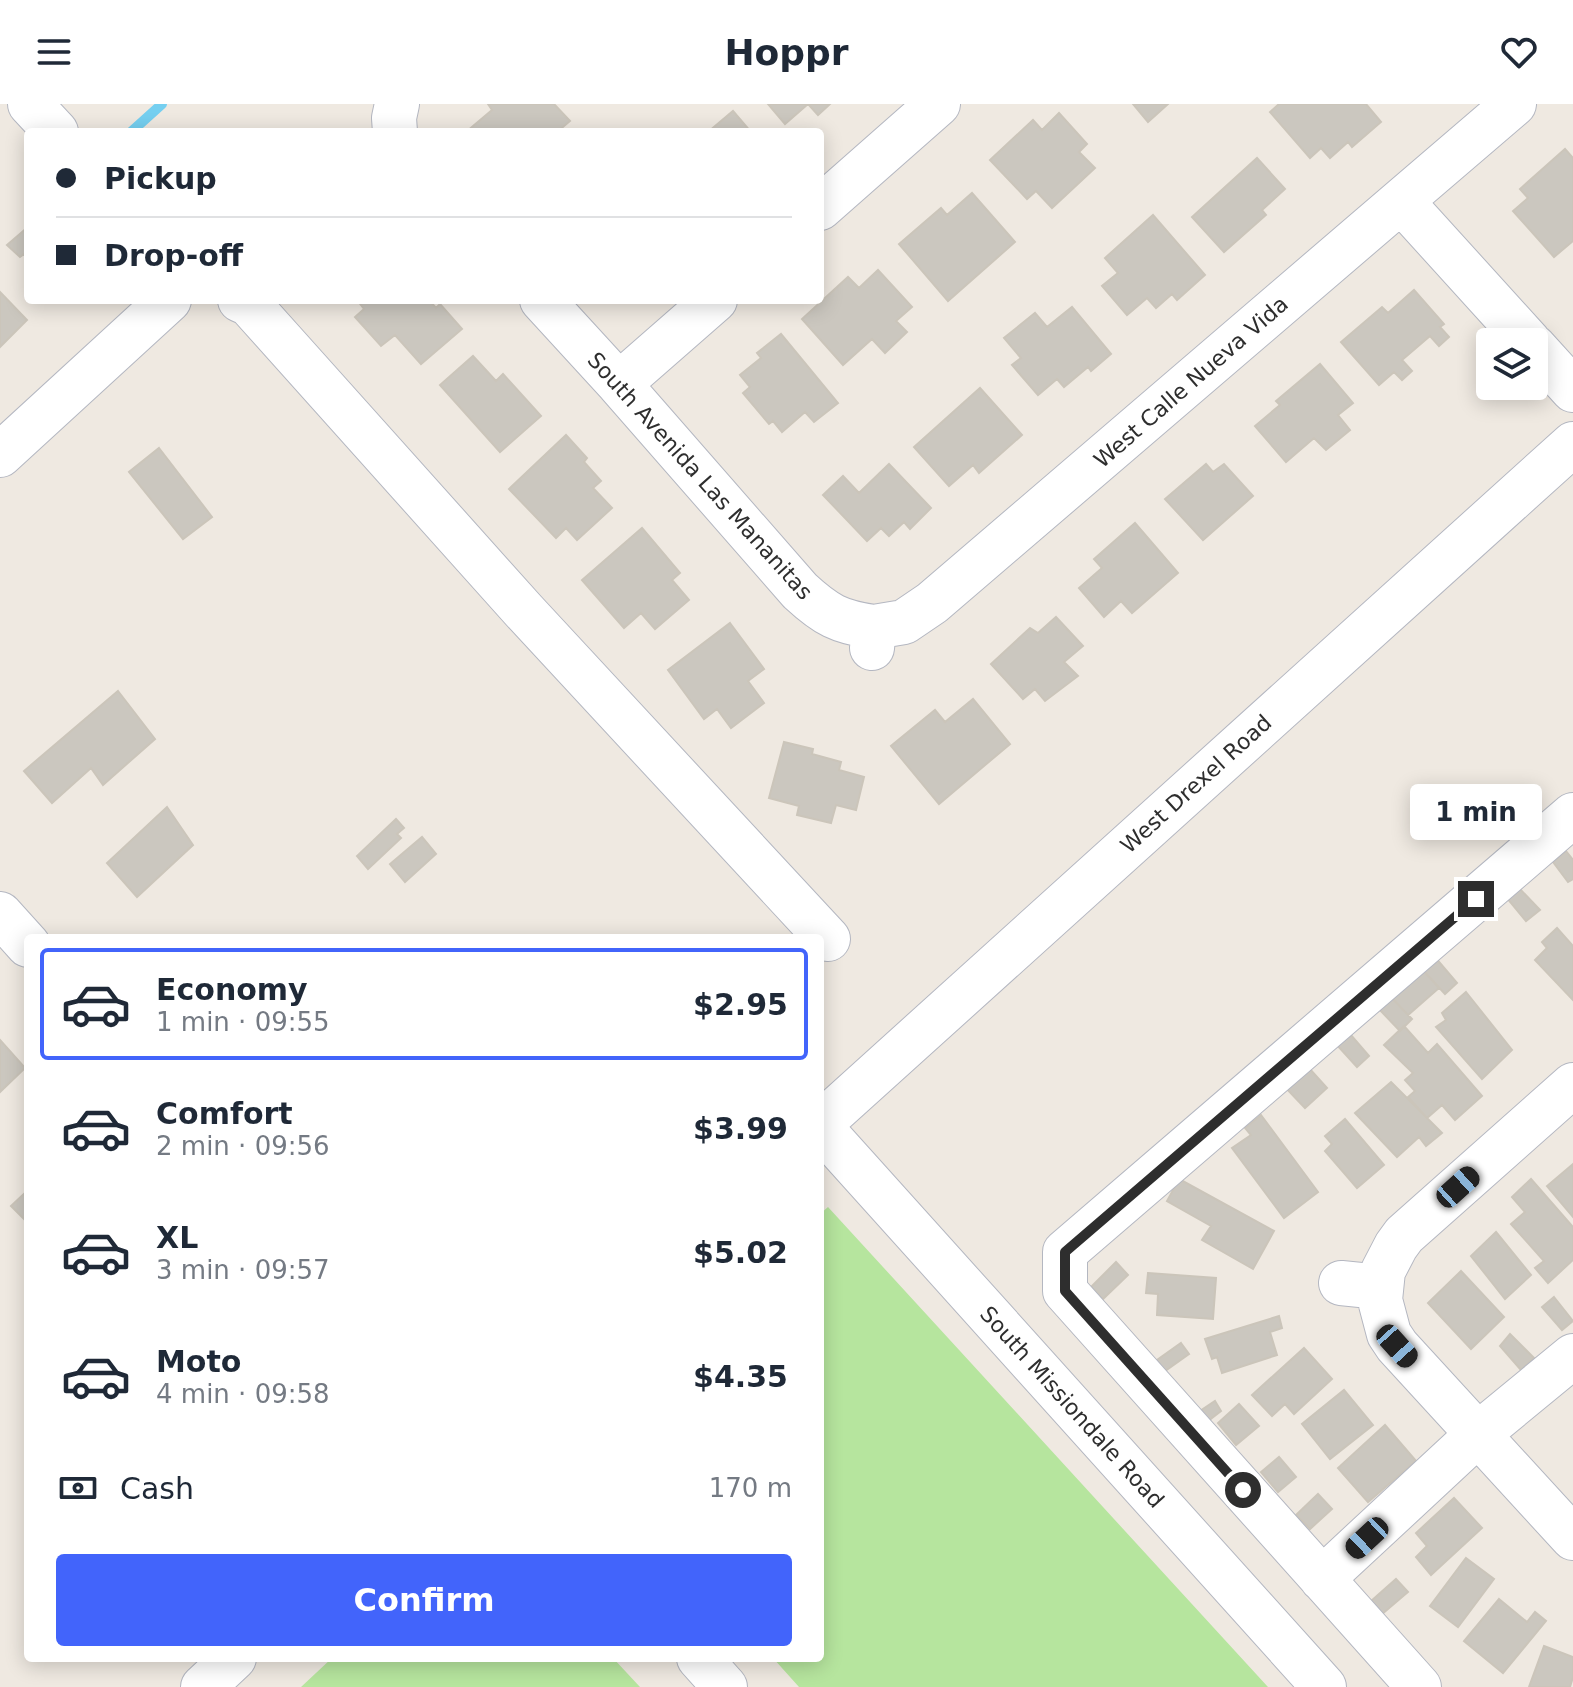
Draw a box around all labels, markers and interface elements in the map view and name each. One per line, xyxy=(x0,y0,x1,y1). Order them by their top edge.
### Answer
icon: menu xyxy=(32,30,76,74)
icon: heart xyxy=(1497,30,1541,74)
text: Hoppr xyxy=(724,32,849,73)
text: Pickup xyxy=(104,161,217,196)
text: Drop-off xyxy=(104,238,243,273)
street label: West Calle Nueva Vida xyxy=(1089,291,1293,473)
map controls xyxy=(1476,328,1548,400)
button: layers xyxy=(1476,328,1548,400)
street label: South Avenida Las Mananitas xyxy=(582,347,818,605)
street label: West Drexel Road xyxy=(1116,710,1276,858)
callout: 1 min xyxy=(1410,783,1542,839)
text: 1 min xyxy=(1435,797,1517,827)
route end xyxy=(1458,881,1494,917)
icon: car xyxy=(60,968,132,1040)
text: Economy xyxy=(156,972,308,1007)
text: $2.95 xyxy=(693,987,788,1022)
text: 1 min · 09:55 xyxy=(156,1007,330,1037)
icon: car xyxy=(60,1092,132,1164)
text: Comfort xyxy=(156,1096,293,1131)
text: $3.99 xyxy=(693,1111,788,1146)
text: 2 min · 09:56 xyxy=(156,1131,330,1161)
car xyxy=(1432,1162,1484,1212)
icon: car xyxy=(60,1216,132,1288)
text: XL xyxy=(156,1220,198,1255)
text: $5.02 xyxy=(693,1235,788,1270)
text: 3 min · 09:57 xyxy=(156,1255,330,1285)
street label: South Missiondale Road xyxy=(975,1301,1169,1513)
car xyxy=(1372,1320,1422,1372)
icon: car xyxy=(60,1340,132,1412)
text: Moto xyxy=(156,1344,241,1379)
text: $4.35 xyxy=(693,1359,788,1394)
text: 4 min · 09:58 xyxy=(156,1379,330,1409)
icon: cash xyxy=(56,1466,100,1510)
text: Cash xyxy=(120,1471,194,1506)
route start xyxy=(1225,1472,1261,1508)
text: 170 m xyxy=(709,1473,792,1503)
car xyxy=(1341,1513,1393,1563)
button: Confirm xyxy=(56,1554,792,1646)

